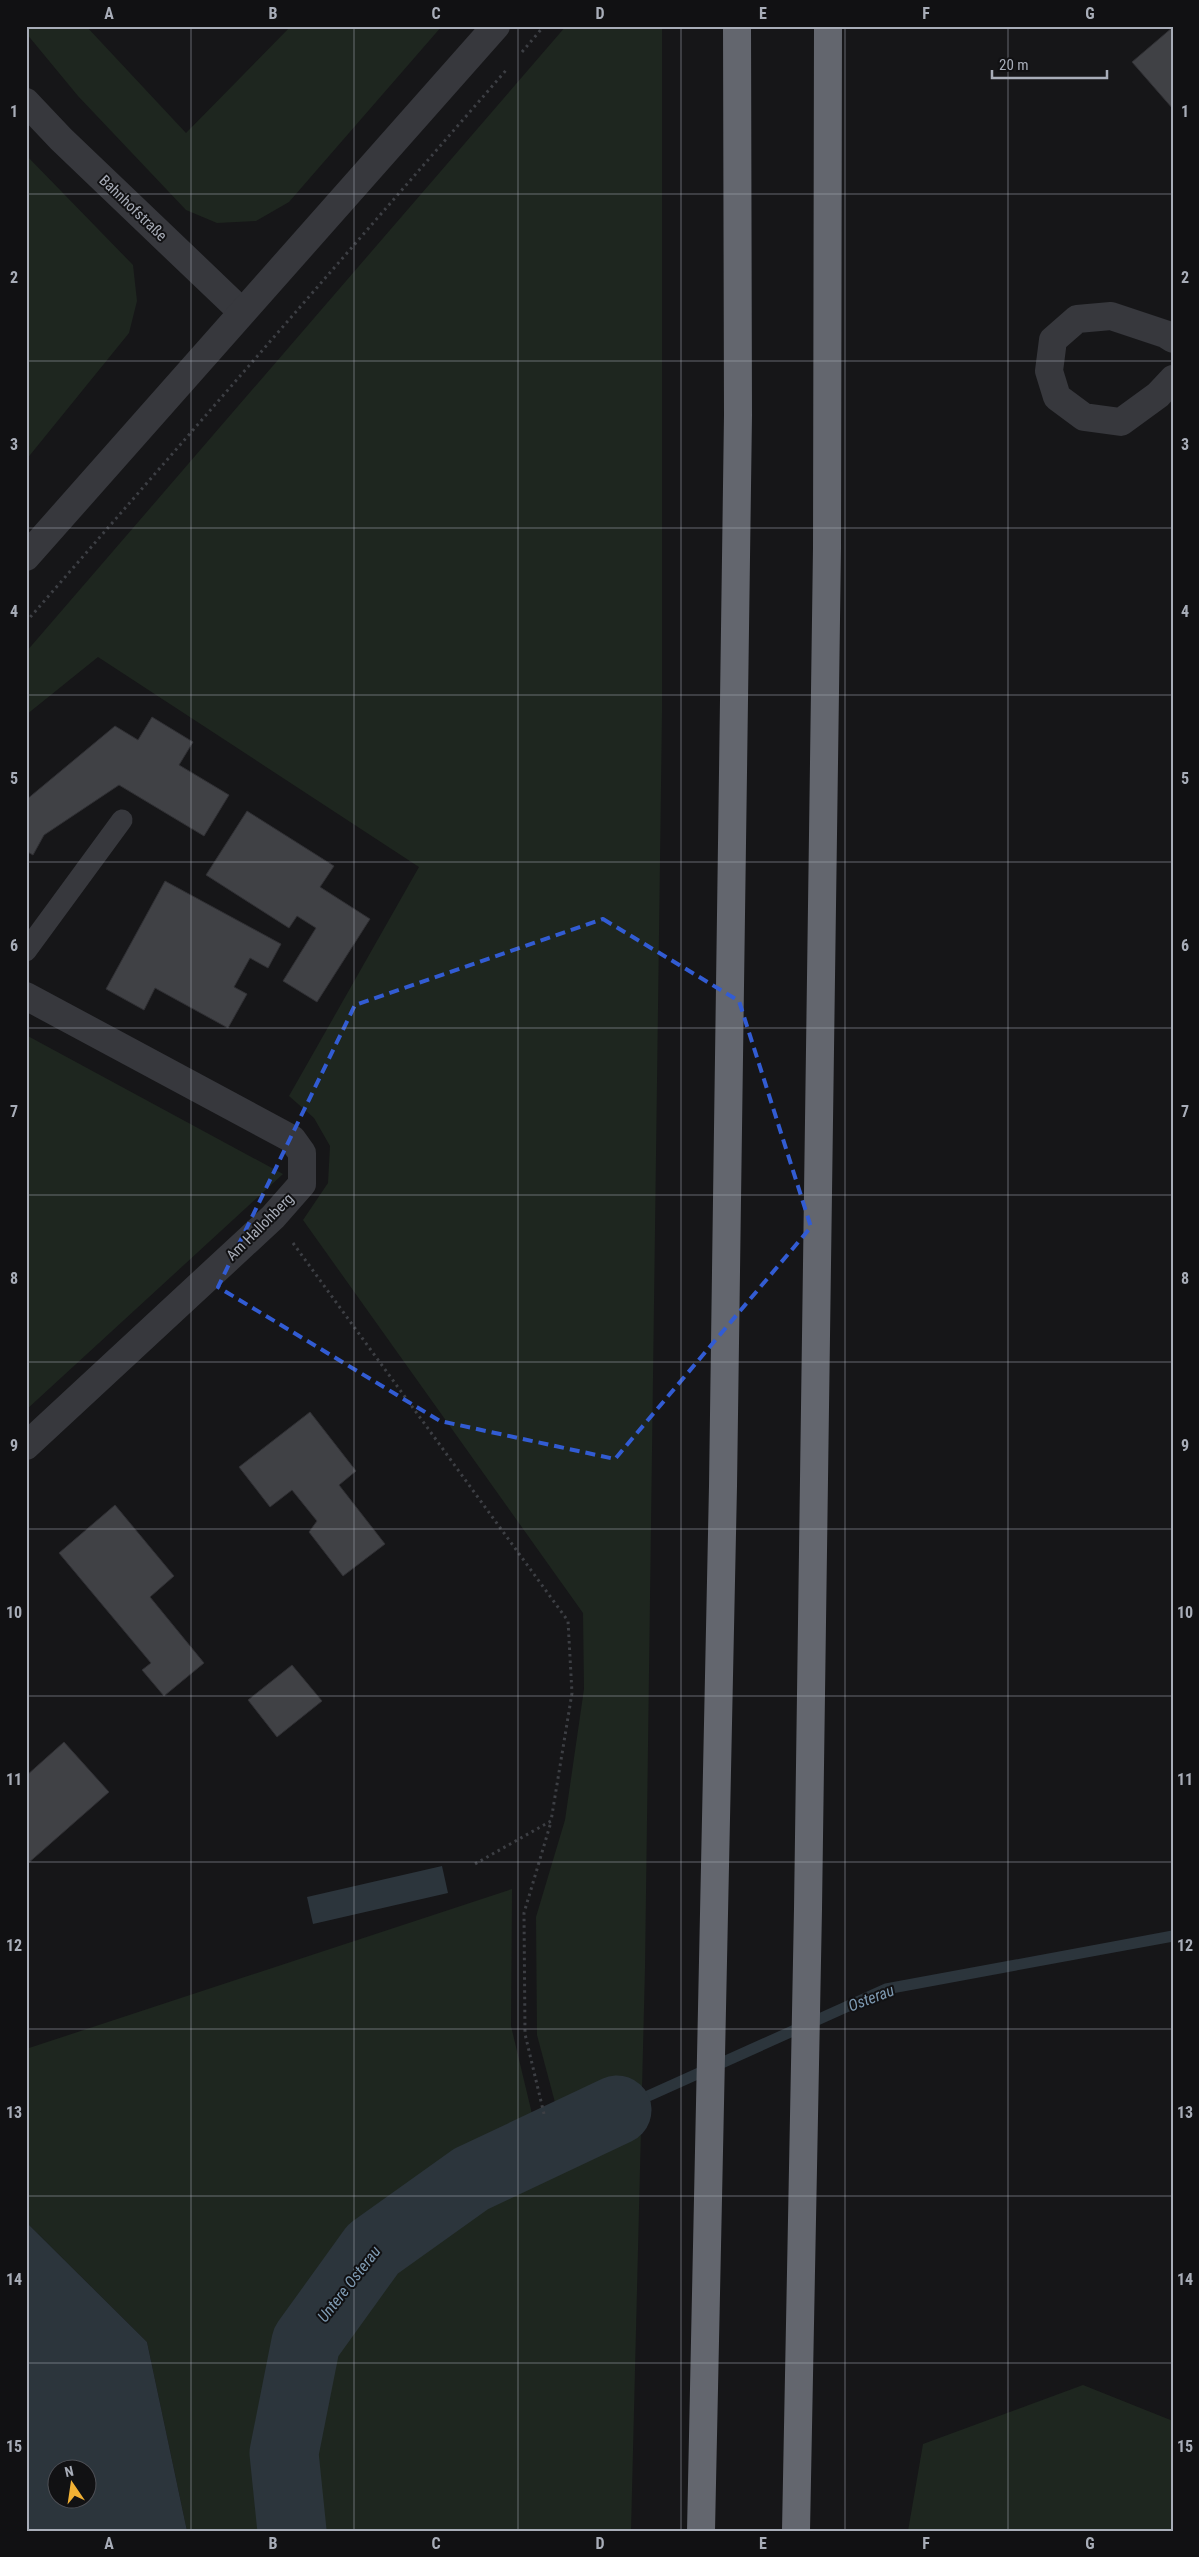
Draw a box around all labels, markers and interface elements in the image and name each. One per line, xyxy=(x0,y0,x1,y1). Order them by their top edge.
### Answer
text: A xyxy=(104,4,114,23)
text: B xyxy=(269,4,278,23)
text: C xyxy=(431,4,441,23)
text: D xyxy=(595,4,605,23)
text: E xyxy=(759,4,767,23)
text: F xyxy=(922,4,930,23)
text: G xyxy=(1085,4,1095,23)
scale bar xyxy=(992,48,1106,80)
text: 20 m xyxy=(999,56,1029,74)
text: 1 xyxy=(10,102,18,121)
text: 1 xyxy=(1181,102,1189,121)
street label: Bahnhofstraße xyxy=(95,171,171,245)
text: 2 xyxy=(10,268,18,287)
text: 2 xyxy=(1181,268,1189,287)
text: 3 xyxy=(10,435,18,454)
text: 3 xyxy=(1181,435,1189,454)
text: 4 xyxy=(10,602,18,621)
text: 4 xyxy=(1181,602,1189,621)
text: 5 xyxy=(10,769,18,788)
text: 5 xyxy=(1181,769,1189,788)
text: 6 xyxy=(10,936,18,955)
text: 6 xyxy=(1181,936,1189,955)
text: 7 xyxy=(10,1102,18,1121)
text: 7 xyxy=(1181,1102,1189,1121)
street label: Am Hallohberg xyxy=(223,1190,297,1264)
text: 8 xyxy=(10,1269,18,1288)
text: 8 xyxy=(1181,1269,1189,1288)
text: 9 xyxy=(10,1436,18,1455)
text: 9 xyxy=(1181,1436,1189,1455)
text: 10 xyxy=(6,1603,22,1622)
text: 10 xyxy=(1177,1603,1193,1622)
text: 11 xyxy=(6,1770,22,1789)
text: 11 xyxy=(1177,1770,1193,1789)
text: 12 xyxy=(6,1936,22,1955)
text: 12 xyxy=(1177,1936,1193,1955)
water label: Osterau xyxy=(845,1980,897,2015)
text: 13 xyxy=(6,2103,22,2122)
text: 13 xyxy=(1177,2103,1193,2122)
water label: Untere Osterau xyxy=(313,2242,385,2326)
text: 14 xyxy=(6,2270,22,2289)
text: 14 xyxy=(1177,2270,1193,2289)
text: 15 xyxy=(6,2437,22,2456)
text: 15 xyxy=(1177,2437,1193,2456)
north arrow xyxy=(48,2460,98,2510)
text: N xyxy=(63,2463,75,2480)
text: A xyxy=(104,2534,114,2553)
text: B xyxy=(269,2534,278,2553)
text: C xyxy=(431,2534,441,2553)
text: D xyxy=(595,2534,605,2553)
text: E xyxy=(759,2534,767,2553)
text: F xyxy=(922,2534,930,2553)
text: G xyxy=(1085,2534,1095,2553)

